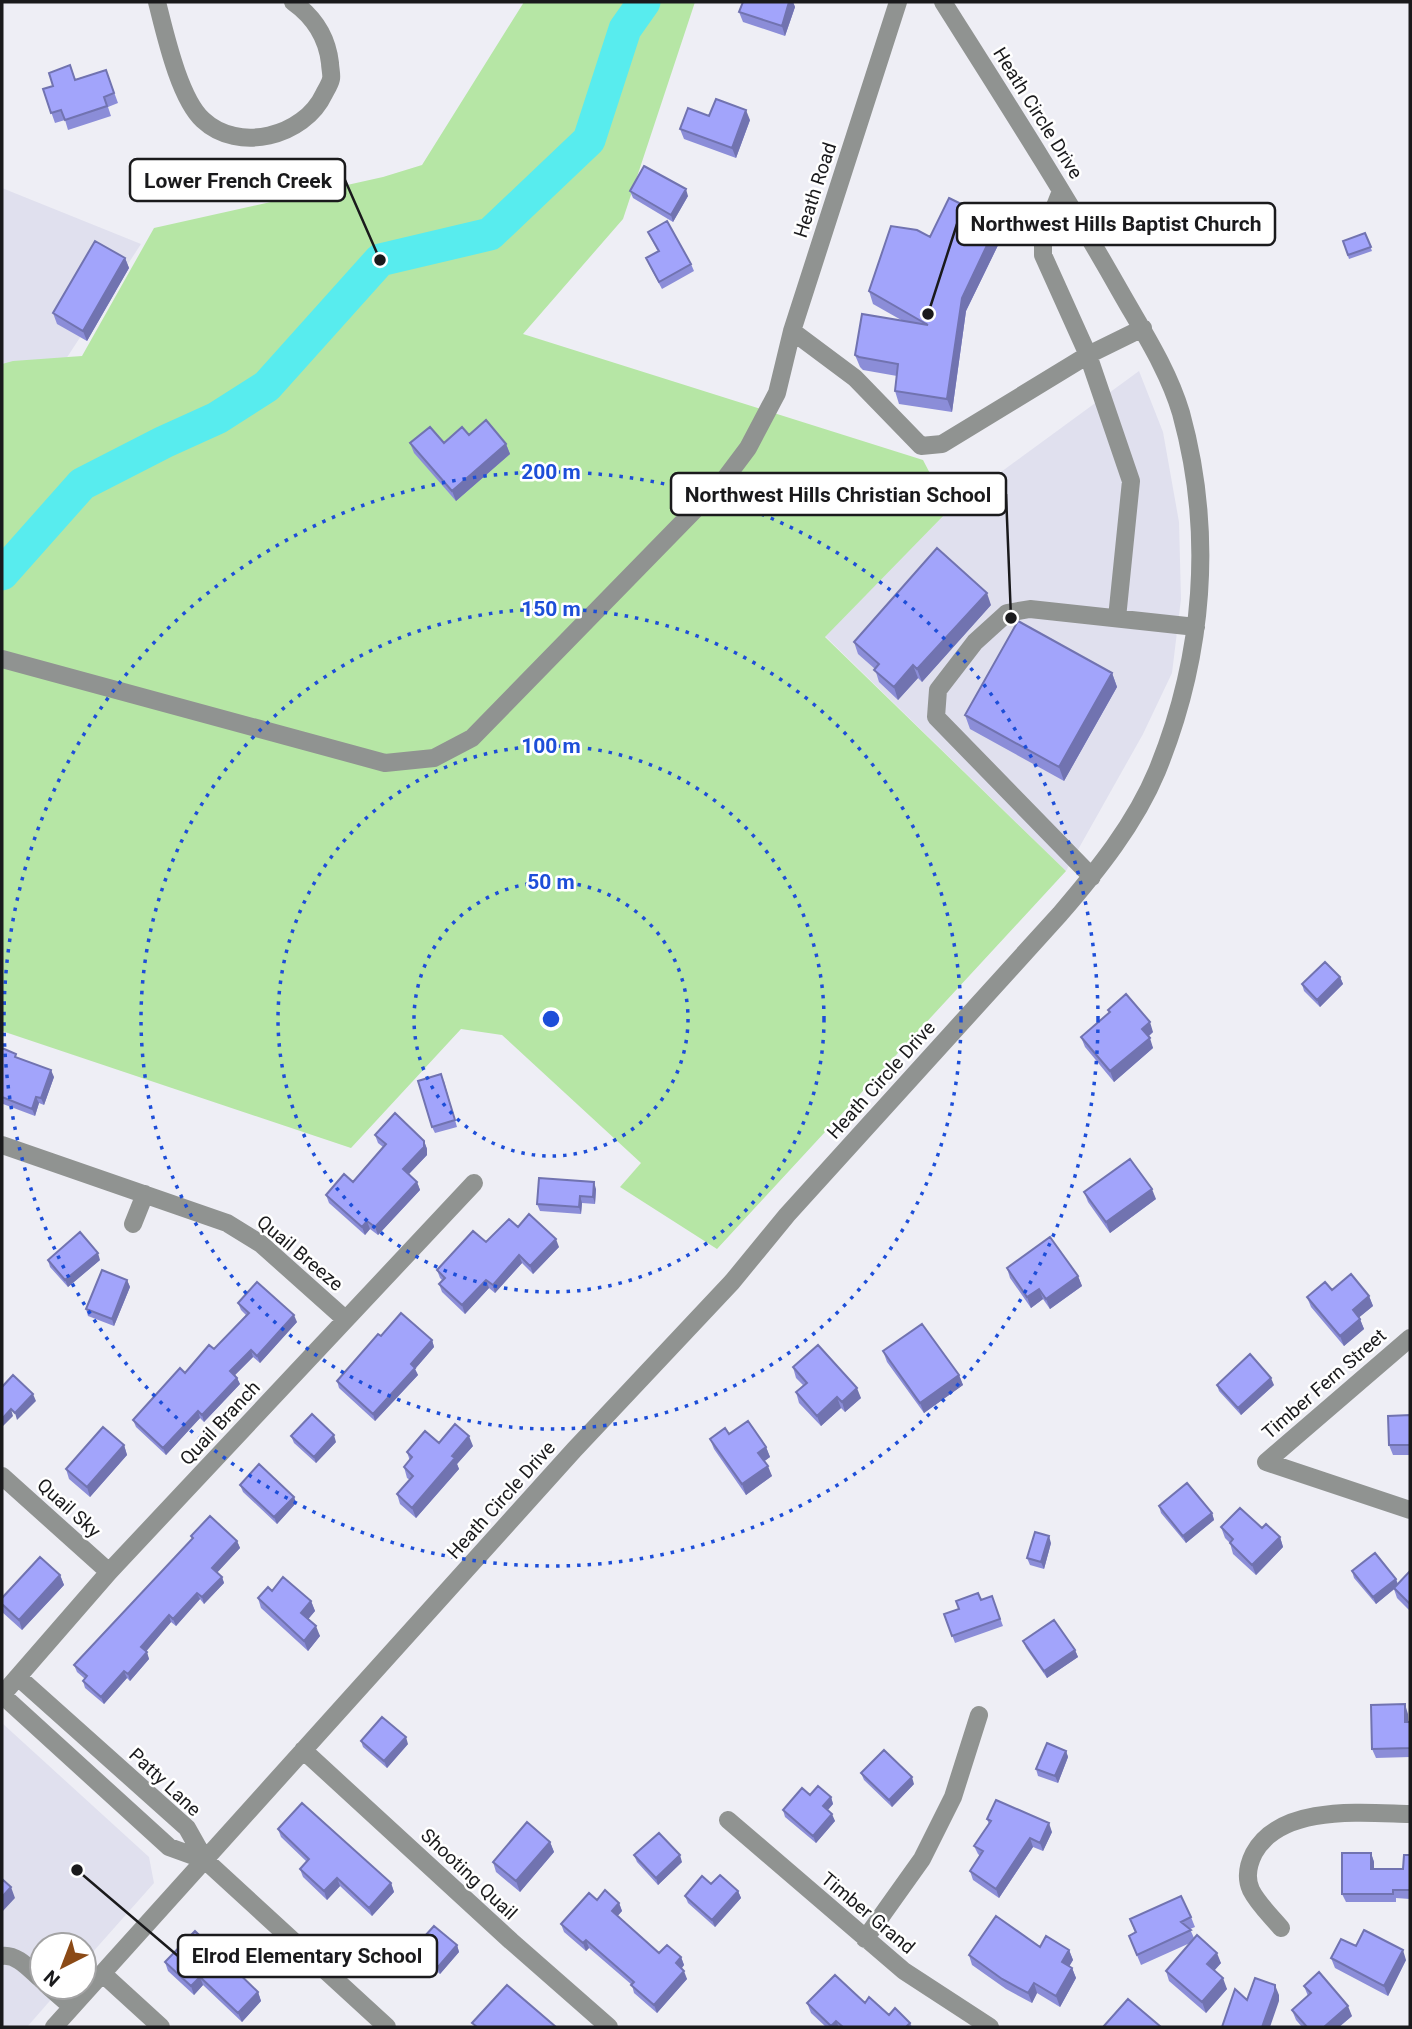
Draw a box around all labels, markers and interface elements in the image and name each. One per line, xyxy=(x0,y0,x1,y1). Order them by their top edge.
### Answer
street label: Heath Circle Drive xyxy=(988,43,1088,183)
street label: Heath Road xyxy=(789,139,841,241)
callout: Lower French Creek xyxy=(130,159,345,201)
text: Lower French Creek xyxy=(144,169,333,193)
callout: Northwest Hills Baptist Church xyxy=(957,203,1275,245)
text: Northwest Hills Baptist Church xyxy=(971,212,1261,236)
text: 200 m xyxy=(521,460,581,484)
callout: Northwest Hills Christian School xyxy=(671,473,1006,515)
text: Northwest Hills Christian School xyxy=(685,483,991,507)
text: 150 m xyxy=(521,597,581,621)
text: 100 m xyxy=(521,734,581,758)
text: 50 m xyxy=(527,870,575,894)
centre of rings xyxy=(539,1007,563,1031)
street label: Heath Circle Drive xyxy=(822,1016,940,1144)
street label: Quail Breeze xyxy=(252,1210,348,1296)
street label: Timber Fern Street xyxy=(1257,1324,1391,1444)
street label: Quail Branch xyxy=(175,1376,265,1470)
street label: Heath Circle Drive xyxy=(442,1436,560,1564)
street label: Quail Sky xyxy=(32,1473,106,1543)
street label: Patty Lane xyxy=(124,1743,206,1821)
street label: Shooting Quail xyxy=(416,1824,522,1924)
street label: Timber Grand xyxy=(817,1867,919,1959)
north arrow xyxy=(28,1931,98,2001)
callout: Elrod Elementary School xyxy=(178,1935,437,1977)
text: Elrod Elementary School xyxy=(192,1944,422,1968)
text: N xyxy=(39,1965,65,1991)

